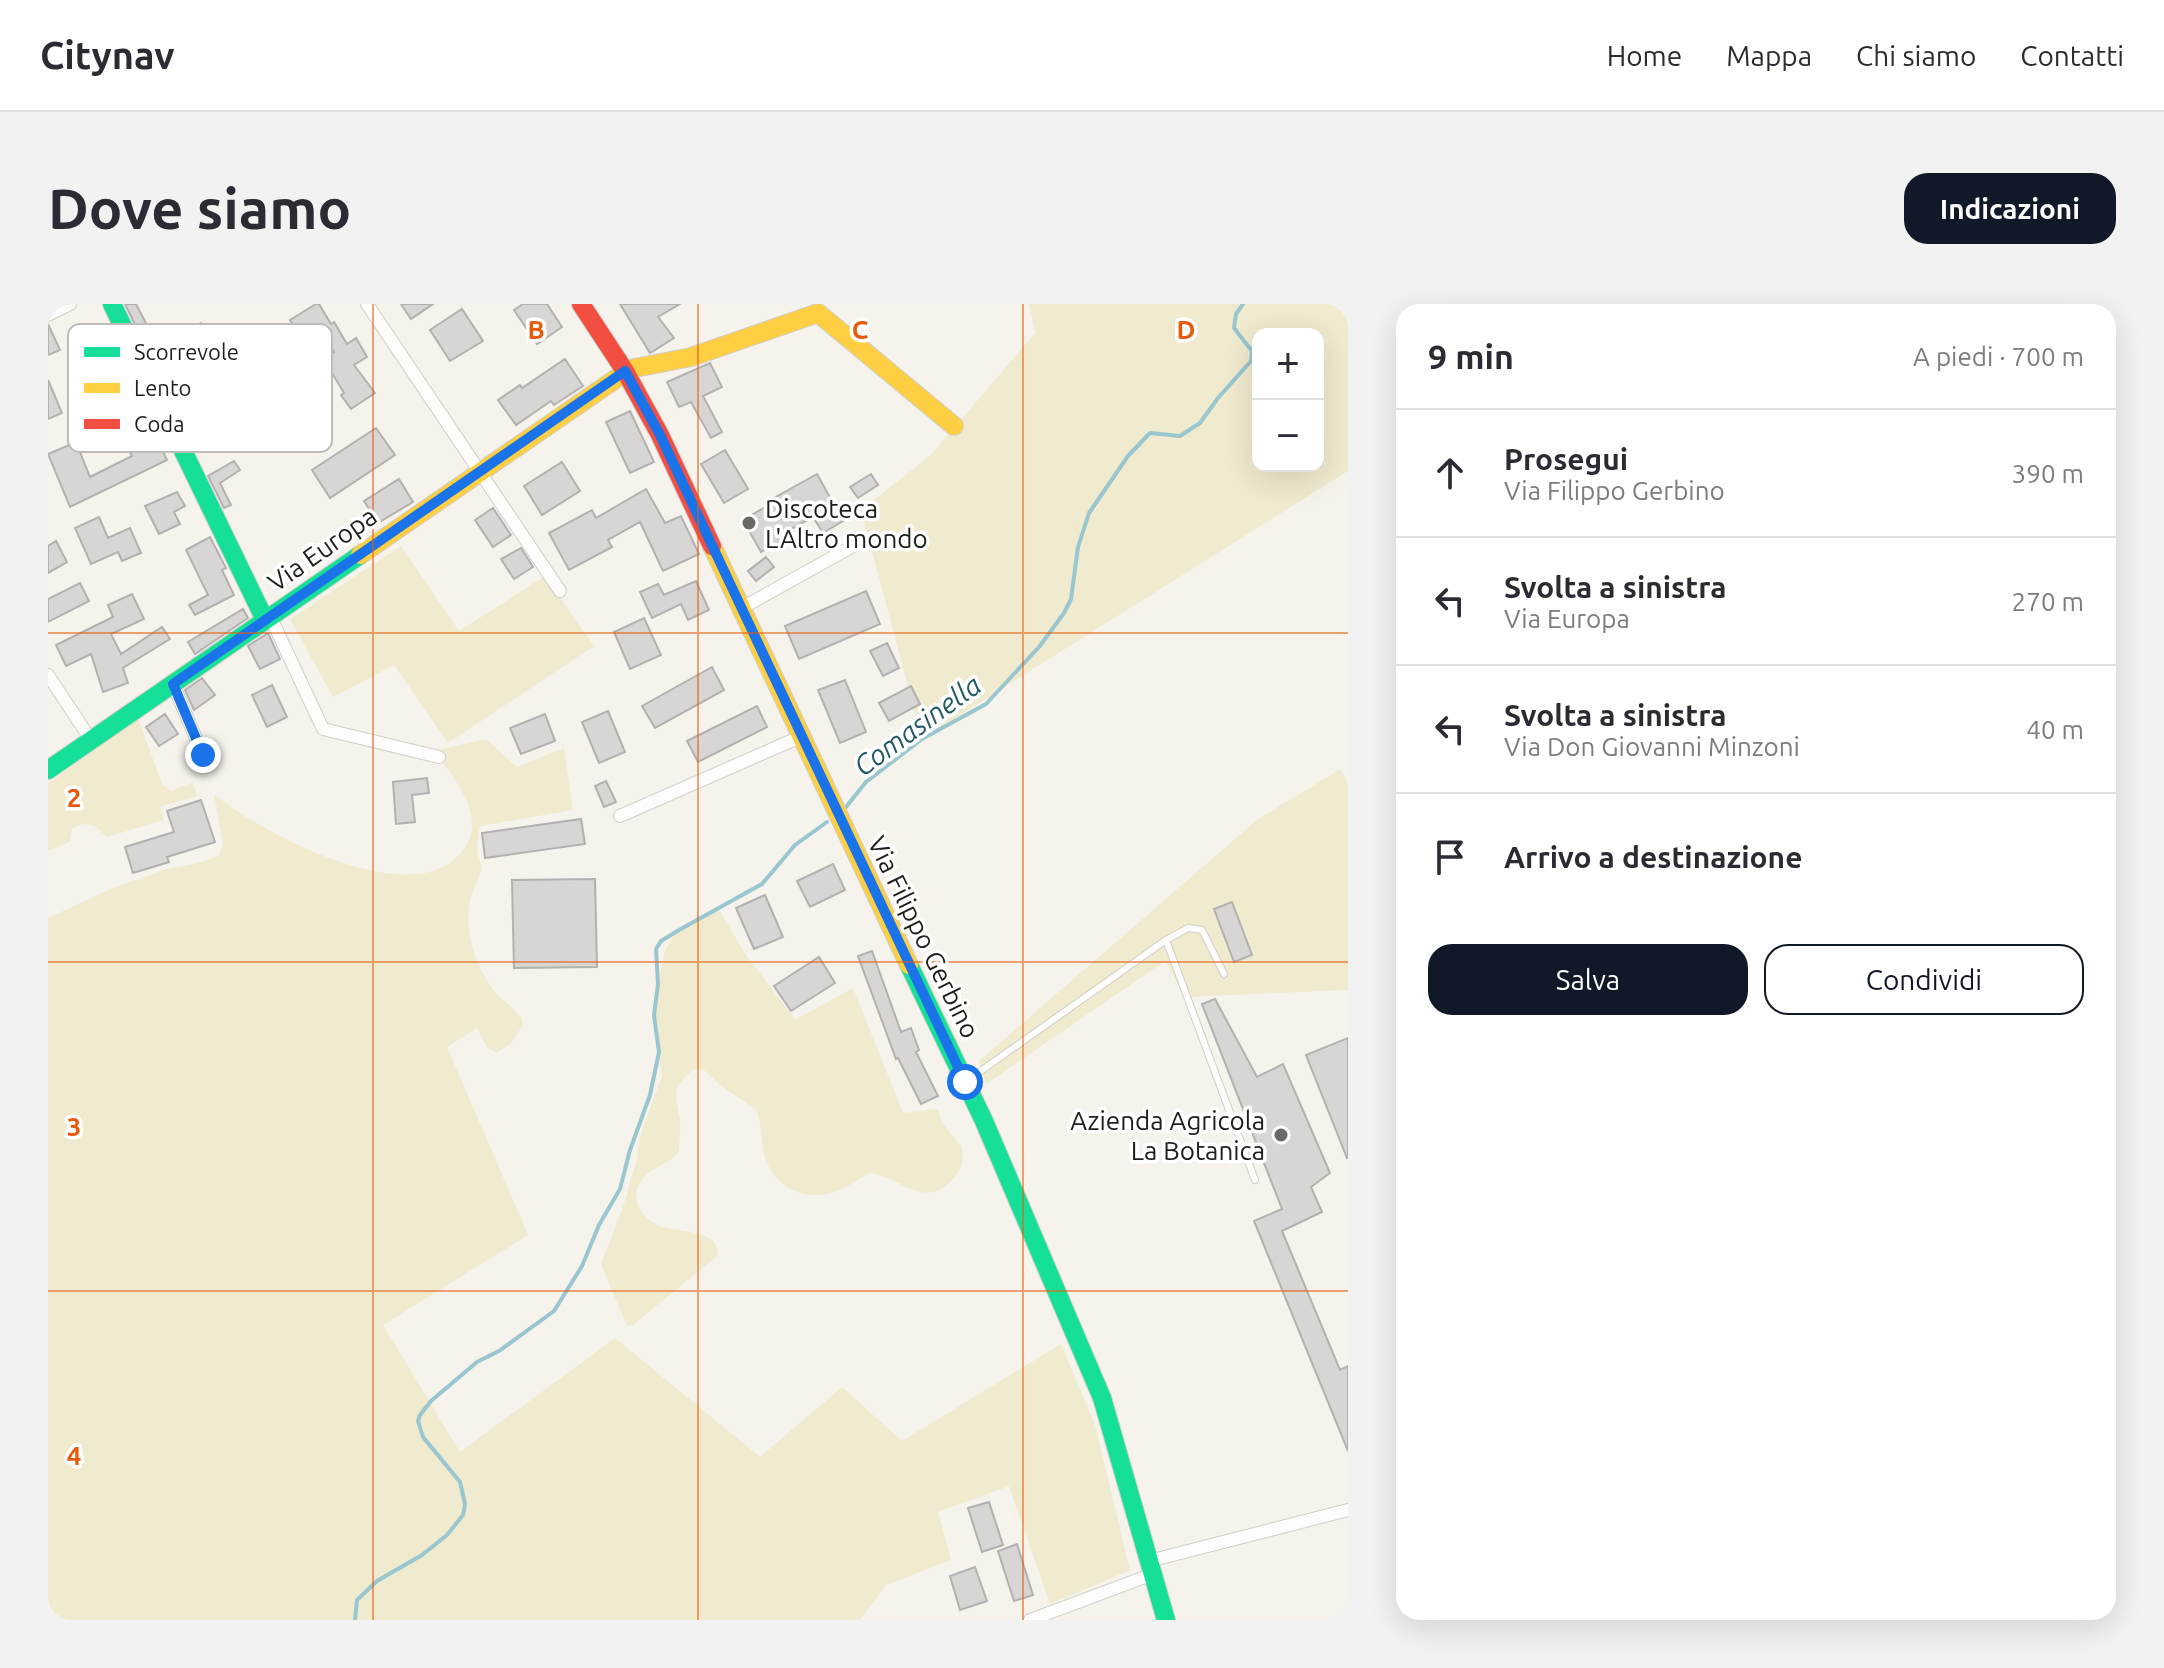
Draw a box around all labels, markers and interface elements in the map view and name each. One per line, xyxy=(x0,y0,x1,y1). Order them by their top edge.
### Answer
text: Citynav xyxy=(40,34,175,76)
text: Home xyxy=(1607,40,1682,71)
text: Mappa xyxy=(1726,40,1812,71)
text: Chi siamo xyxy=(1856,40,1976,71)
text: Contatti xyxy=(2020,40,2124,71)
button: Indicazioni xyxy=(1904,173,2116,244)
text: Dove siamo xyxy=(48,177,351,240)
text: B xyxy=(527,315,545,344)
text: C xyxy=(852,315,869,344)
text: D xyxy=(1177,315,1195,344)
legend xyxy=(68,324,332,452)
map controls xyxy=(1252,328,1324,472)
button: + xyxy=(1252,328,1324,400)
text: 9 min xyxy=(1428,337,1514,375)
text: Scorrevole xyxy=(134,339,239,364)
text: A piedi · 700 m xyxy=(1913,342,2084,371)
text: Lento xyxy=(134,375,191,400)
button: − xyxy=(1252,400,1324,472)
text: Coda xyxy=(134,411,185,436)
text: Prosegui xyxy=(1504,442,1628,476)
icon: ahead xyxy=(1428,451,1472,495)
text: 390 m xyxy=(2012,459,2084,488)
text: Via Filippo Gerbino xyxy=(1504,476,1725,505)
place label: Discoteca L'Altro mondo xyxy=(765,494,928,553)
street label: Via Europa xyxy=(262,501,382,597)
marker: Discoteca L'Altro mondo xyxy=(740,514,758,532)
text: Svolta a sinistra xyxy=(1504,570,1727,604)
icon: left xyxy=(1428,579,1472,623)
text: 270 m xyxy=(2012,587,2084,616)
text: Via Europa xyxy=(1504,604,1630,633)
water label: Comasinella xyxy=(847,669,987,781)
text: Svolta a sinistra xyxy=(1504,698,1727,732)
icon: left xyxy=(1428,707,1472,751)
text: 40 m xyxy=(2026,715,2084,744)
text: Via Don Giovanni Minzoni xyxy=(1504,732,1800,761)
route end xyxy=(185,737,221,773)
text: 2 xyxy=(67,783,81,812)
street label: Via Filippo Gerbino xyxy=(863,831,985,1043)
icon: arrive xyxy=(1428,835,1472,879)
text: Arrivo a destinazione xyxy=(1504,840,1802,874)
button: Salva xyxy=(1428,944,1748,1015)
button: Condividi xyxy=(1764,944,2084,1015)
route start xyxy=(947,1064,983,1100)
place label: Azienda Agricola La Botanica xyxy=(1070,1106,1265,1165)
text: 3 xyxy=(67,1112,81,1141)
marker: Azienda Agricola La Botanica xyxy=(1272,1126,1290,1144)
text: 4 xyxy=(67,1441,81,1470)

